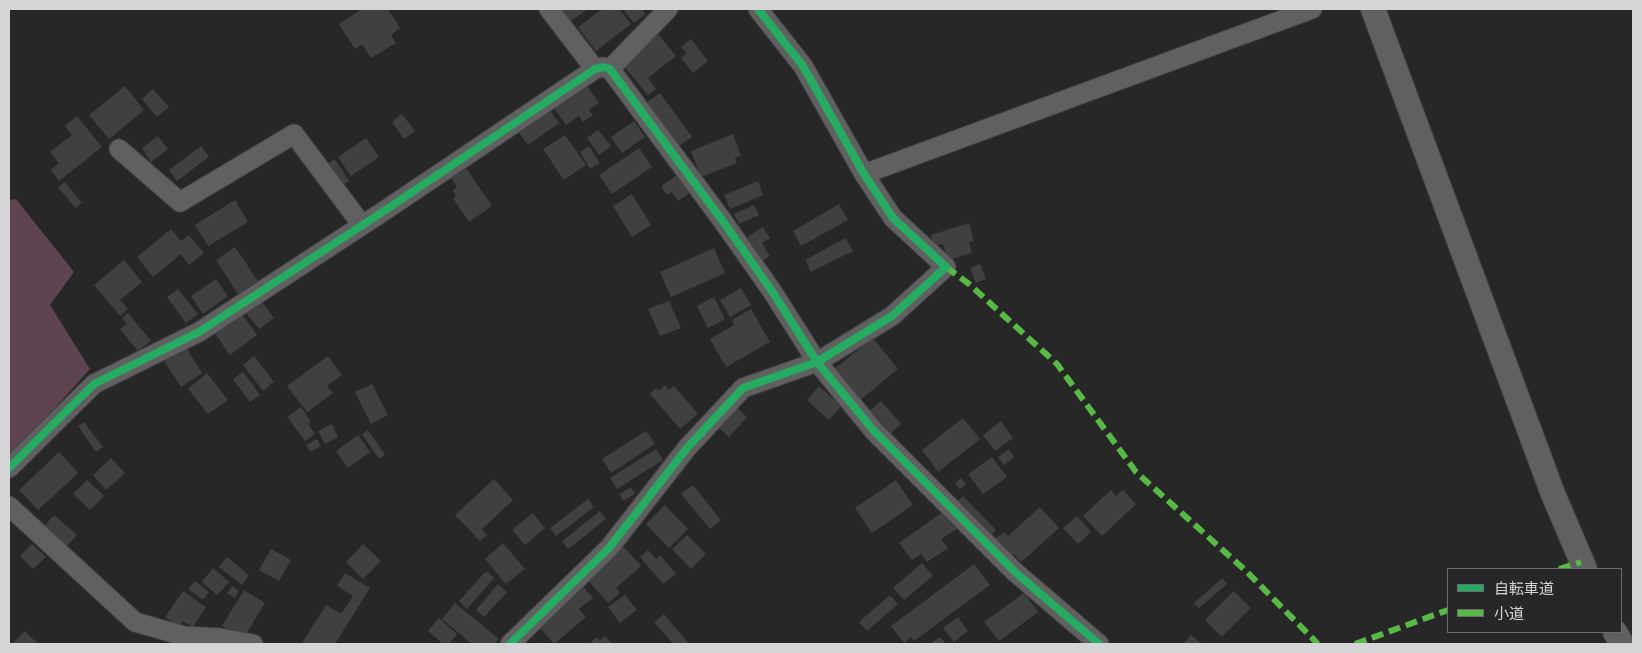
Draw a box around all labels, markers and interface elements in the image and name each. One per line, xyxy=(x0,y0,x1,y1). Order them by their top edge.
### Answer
legend xyxy=(1447,568,1622,633)
text: 自転車道 xyxy=(1494,579,1554,597)
text: 小道 xyxy=(1494,604,1524,622)

